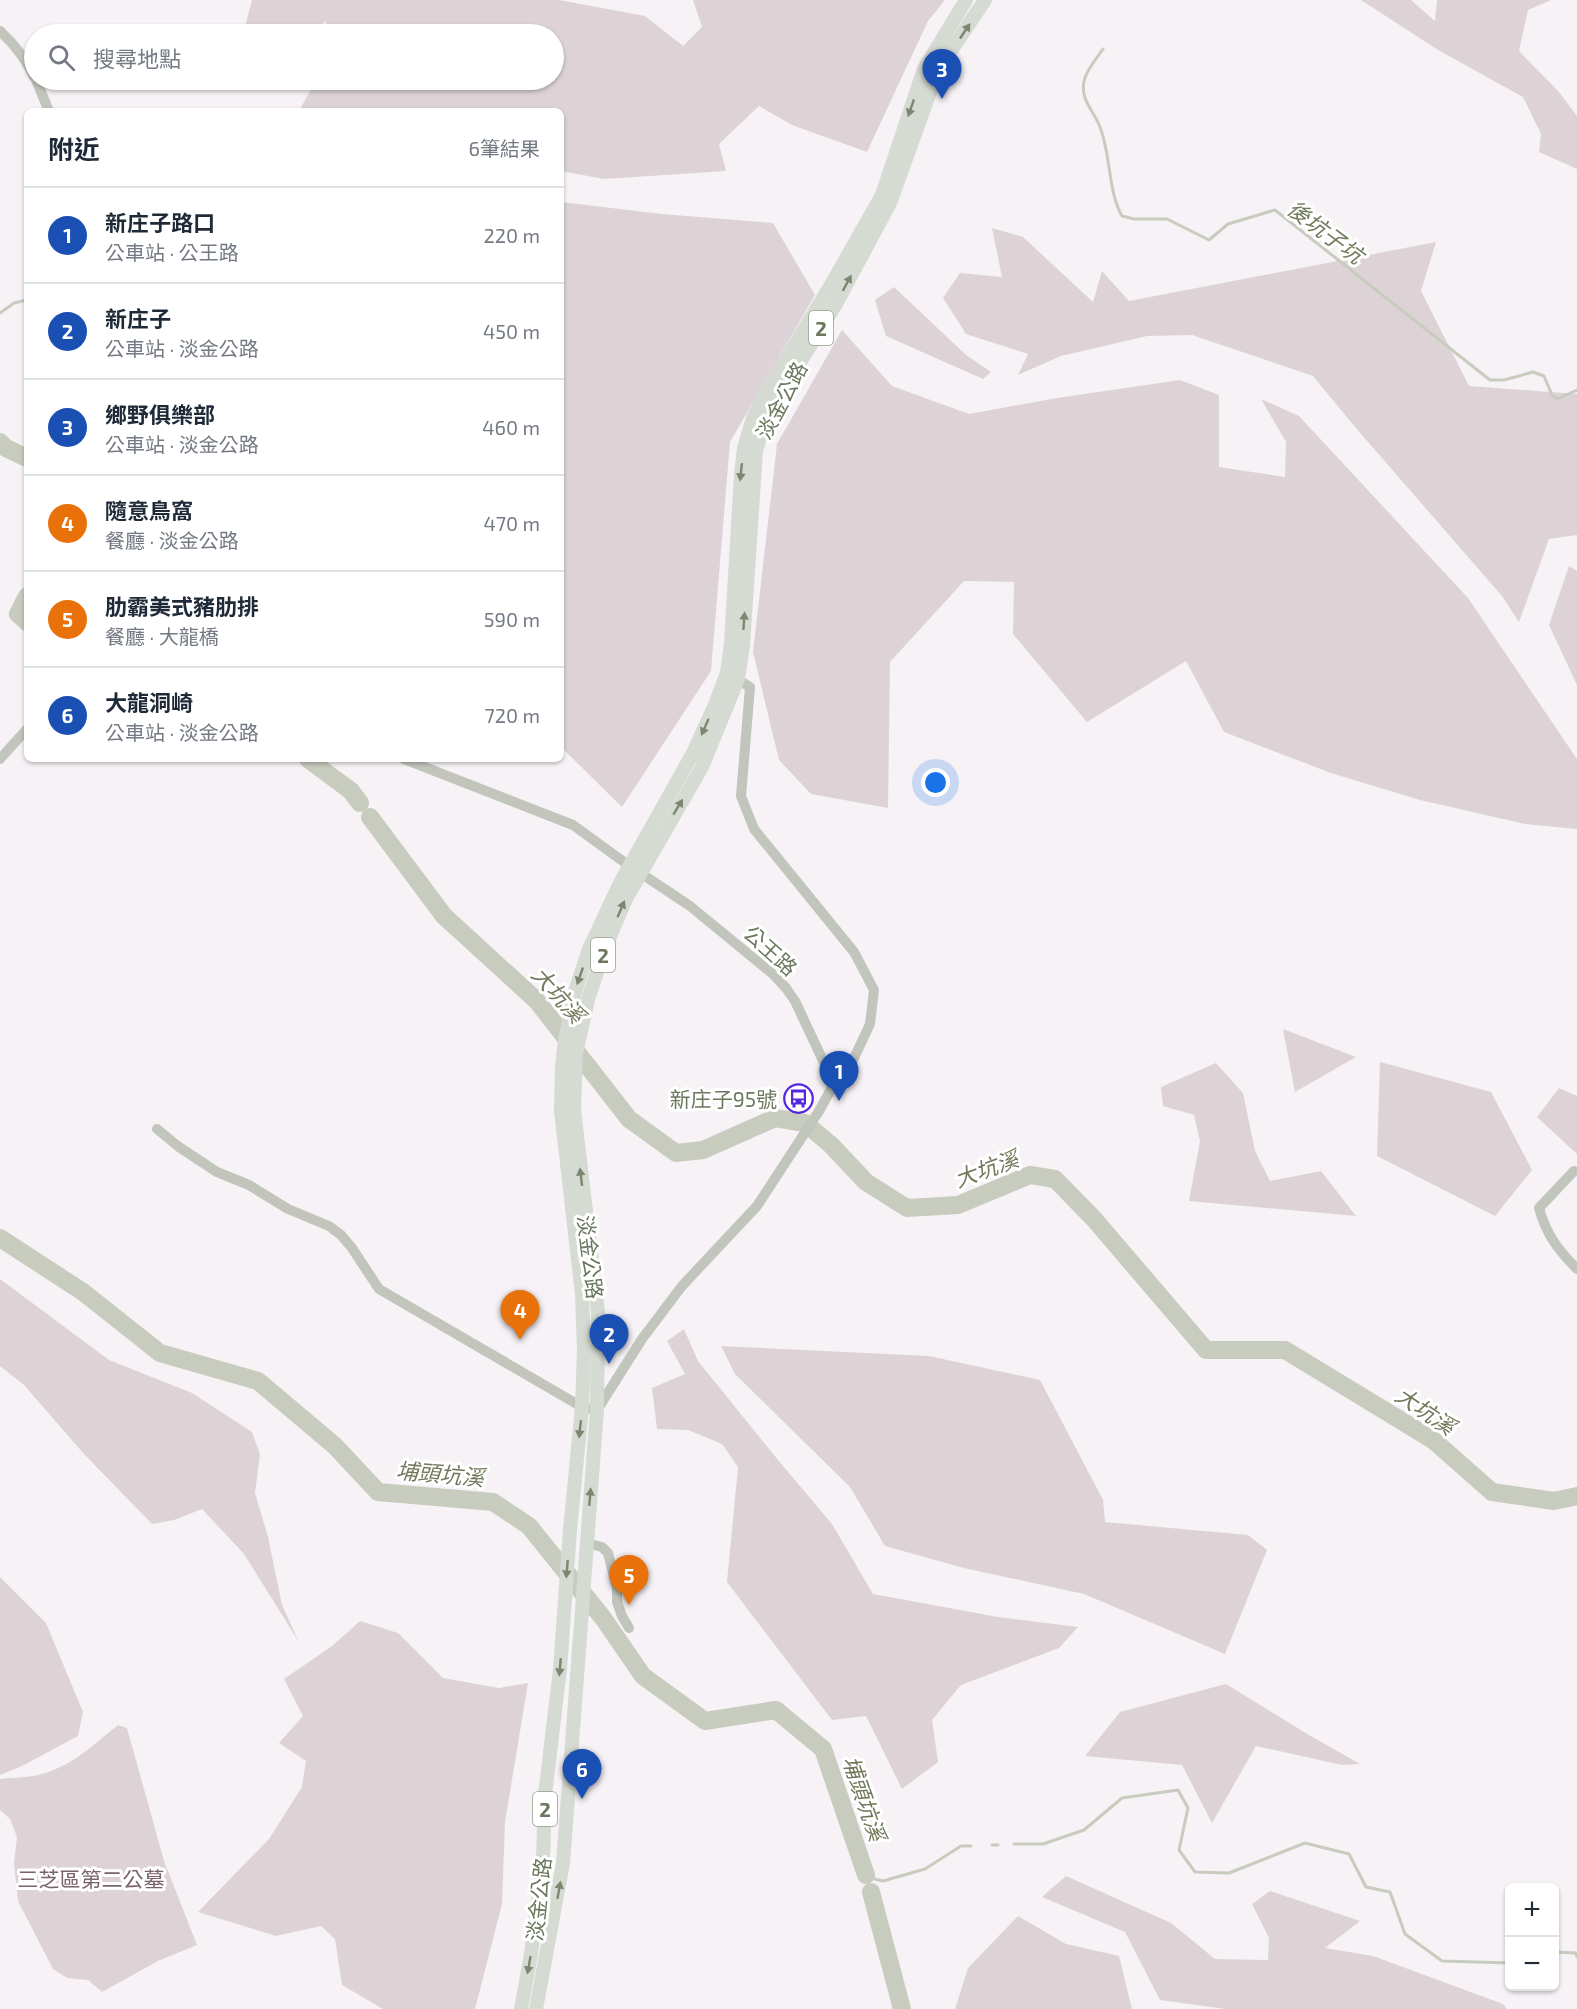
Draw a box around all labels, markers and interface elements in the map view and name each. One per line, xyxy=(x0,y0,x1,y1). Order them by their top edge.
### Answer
one-way arrow xyxy=(959,23,970,39)
search box xyxy=(24,24,564,90)
icon: search xyxy=(45,41,78,74)
text: 搜尋地點 xyxy=(93,45,181,71)
pin: 3 xyxy=(922,50,962,99)
one-way arrow xyxy=(906,99,916,117)
text: 附近 xyxy=(48,133,100,164)
text: 6筆結果 xyxy=(469,136,540,160)
water label: 後坑子坑 xyxy=(1283,194,1371,270)
text: 新庄子路口 xyxy=(105,209,215,235)
text: 1 xyxy=(63,223,72,247)
text: 220 m xyxy=(483,223,540,247)
text: 公車站 · 公王路 xyxy=(105,240,239,264)
one-way arrow xyxy=(842,274,852,291)
text: 新庄子 xyxy=(105,305,171,331)
road number: 2 xyxy=(809,311,833,345)
text: 2 xyxy=(62,319,73,343)
text: 450 m xyxy=(483,319,540,343)
text: 公車站 · 淡金公路 xyxy=(105,336,259,360)
street label: 淡金公路 xyxy=(750,357,812,443)
text: 鄉野俱樂部 xyxy=(105,401,215,427)
text: 3 xyxy=(62,415,73,439)
text: 460 m xyxy=(482,415,540,439)
text: 公車站 · 淡金公路 xyxy=(105,432,259,456)
one-way arrow xyxy=(736,462,746,481)
text: 隨意鳥窩 xyxy=(105,497,193,523)
text: 4 xyxy=(61,511,74,535)
text: 470 m xyxy=(483,511,540,535)
text: 餐廳 · 淡金公路 xyxy=(105,528,239,552)
text: 肋霸美式豬肋排 xyxy=(105,593,259,619)
text: 5 xyxy=(62,607,73,631)
text: 590 m xyxy=(484,607,540,631)
one-way arrow xyxy=(740,612,749,631)
text: 餐廳 · 大龍橋 xyxy=(105,624,219,648)
text: 大龍洞崎 xyxy=(105,689,193,715)
text: 6 xyxy=(62,703,73,727)
text: 720 m xyxy=(484,703,540,727)
one-way arrow xyxy=(700,718,709,736)
text: 公車站 · 淡金公路 xyxy=(105,720,259,744)
your location xyxy=(921,768,950,797)
one-way arrow xyxy=(672,799,683,815)
one-way arrow xyxy=(617,901,626,918)
street label: 公王路 xyxy=(739,920,803,980)
road number: 2 xyxy=(591,938,615,972)
water label: 大坑溪 xyxy=(527,961,593,1029)
one-way arrow xyxy=(575,967,585,985)
pin: 1 xyxy=(820,1052,858,1101)
bus stop icon: 新庄子95號 xyxy=(782,1082,814,1114)
place label: 新庄子95號 xyxy=(670,1086,777,1111)
water label: 大坑溪 xyxy=(951,1143,1024,1192)
one-way arrow xyxy=(576,1168,586,1187)
street label: 淡金公路 xyxy=(573,1214,609,1300)
pin: 4 xyxy=(500,1290,540,1340)
pin: 2 xyxy=(590,1314,628,1364)
water label: 大坑溪 xyxy=(1391,1381,1463,1441)
one-way arrow xyxy=(575,1419,585,1438)
water label: 埔頭坑溪 xyxy=(395,1456,488,1490)
one-way arrow xyxy=(585,1487,595,1506)
pin: 5 xyxy=(610,1556,648,1605)
one-way arrow xyxy=(562,1560,572,1579)
one-way arrow xyxy=(555,1657,565,1676)
pin: 6 xyxy=(562,1750,602,1799)
water label: 埔頭坑溪 xyxy=(838,1752,893,1847)
road number: 2 xyxy=(533,1792,557,1826)
street label: 淡金公路 xyxy=(521,1856,555,1942)
park label: 三芝區第二公墓 xyxy=(18,1866,165,1891)
one-way arrow xyxy=(554,1880,563,1899)
map controls xyxy=(1505,1883,1559,1991)
button: + xyxy=(1505,1883,1559,1937)
button: − xyxy=(1505,1937,1559,1991)
one-way arrow xyxy=(525,1956,534,1975)

